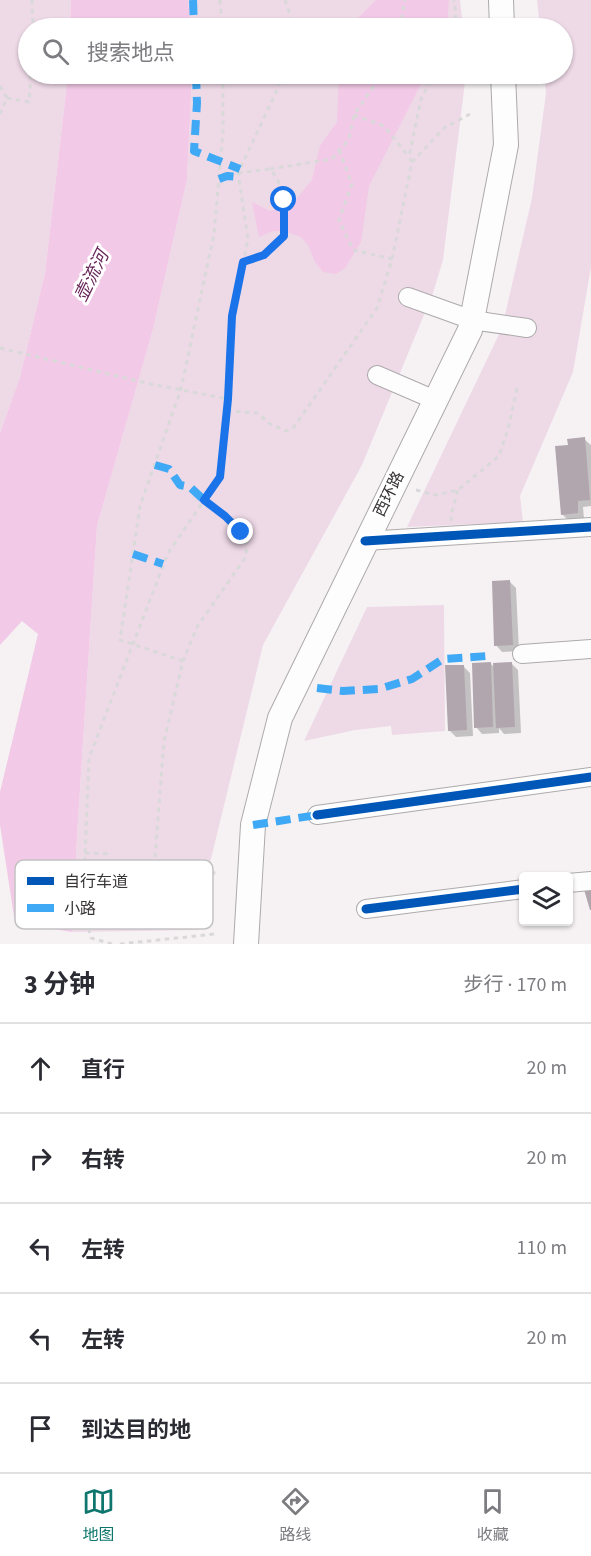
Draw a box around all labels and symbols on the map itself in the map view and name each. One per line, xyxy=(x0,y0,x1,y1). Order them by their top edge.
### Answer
route start xyxy=(270,186,296,212)
water label: 壶流河 xyxy=(69,244,116,306)
street label: 西环路 xyxy=(369,468,409,520)
route end xyxy=(227,518,253,544)
legend xyxy=(15,860,213,929)
text: 自行车道 xyxy=(64,871,128,893)
text: 小路 xyxy=(64,898,96,920)

